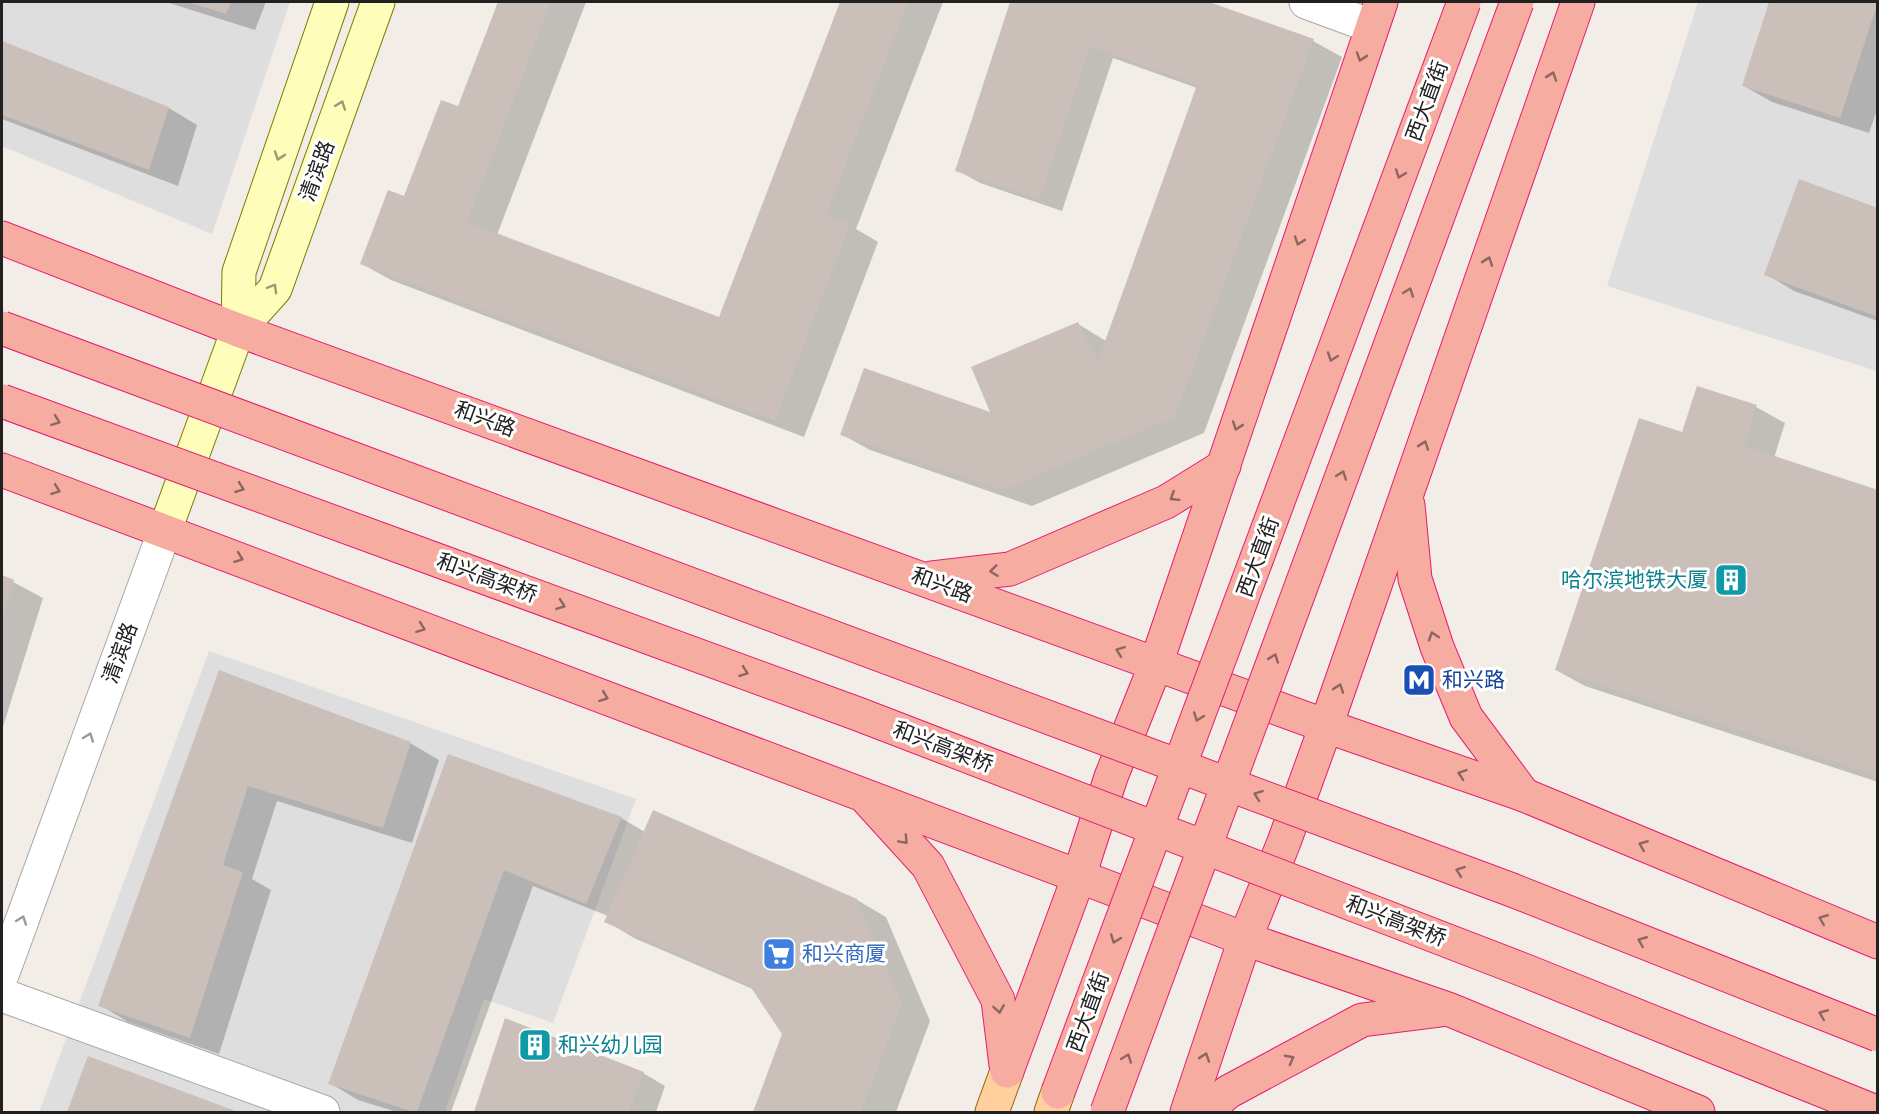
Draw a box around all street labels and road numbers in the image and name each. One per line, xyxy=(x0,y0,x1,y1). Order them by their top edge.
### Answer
street label: 西大直街 xyxy=(1401,57,1452,144)
street label: 清滨路 xyxy=(295,137,338,204)
street label: 和兴路 xyxy=(452,397,519,440)
street label: 西大直街 xyxy=(1232,513,1283,600)
street label: 和兴高架桥 xyxy=(434,549,540,606)
street label: 和兴路 xyxy=(909,563,976,606)
street label: 清滨路 xyxy=(98,619,141,686)
street label: 和兴高架桥 xyxy=(890,717,996,776)
street label: 和兴高架桥 xyxy=(1343,891,1449,950)
street label: 西大直街 xyxy=(1062,968,1113,1055)

